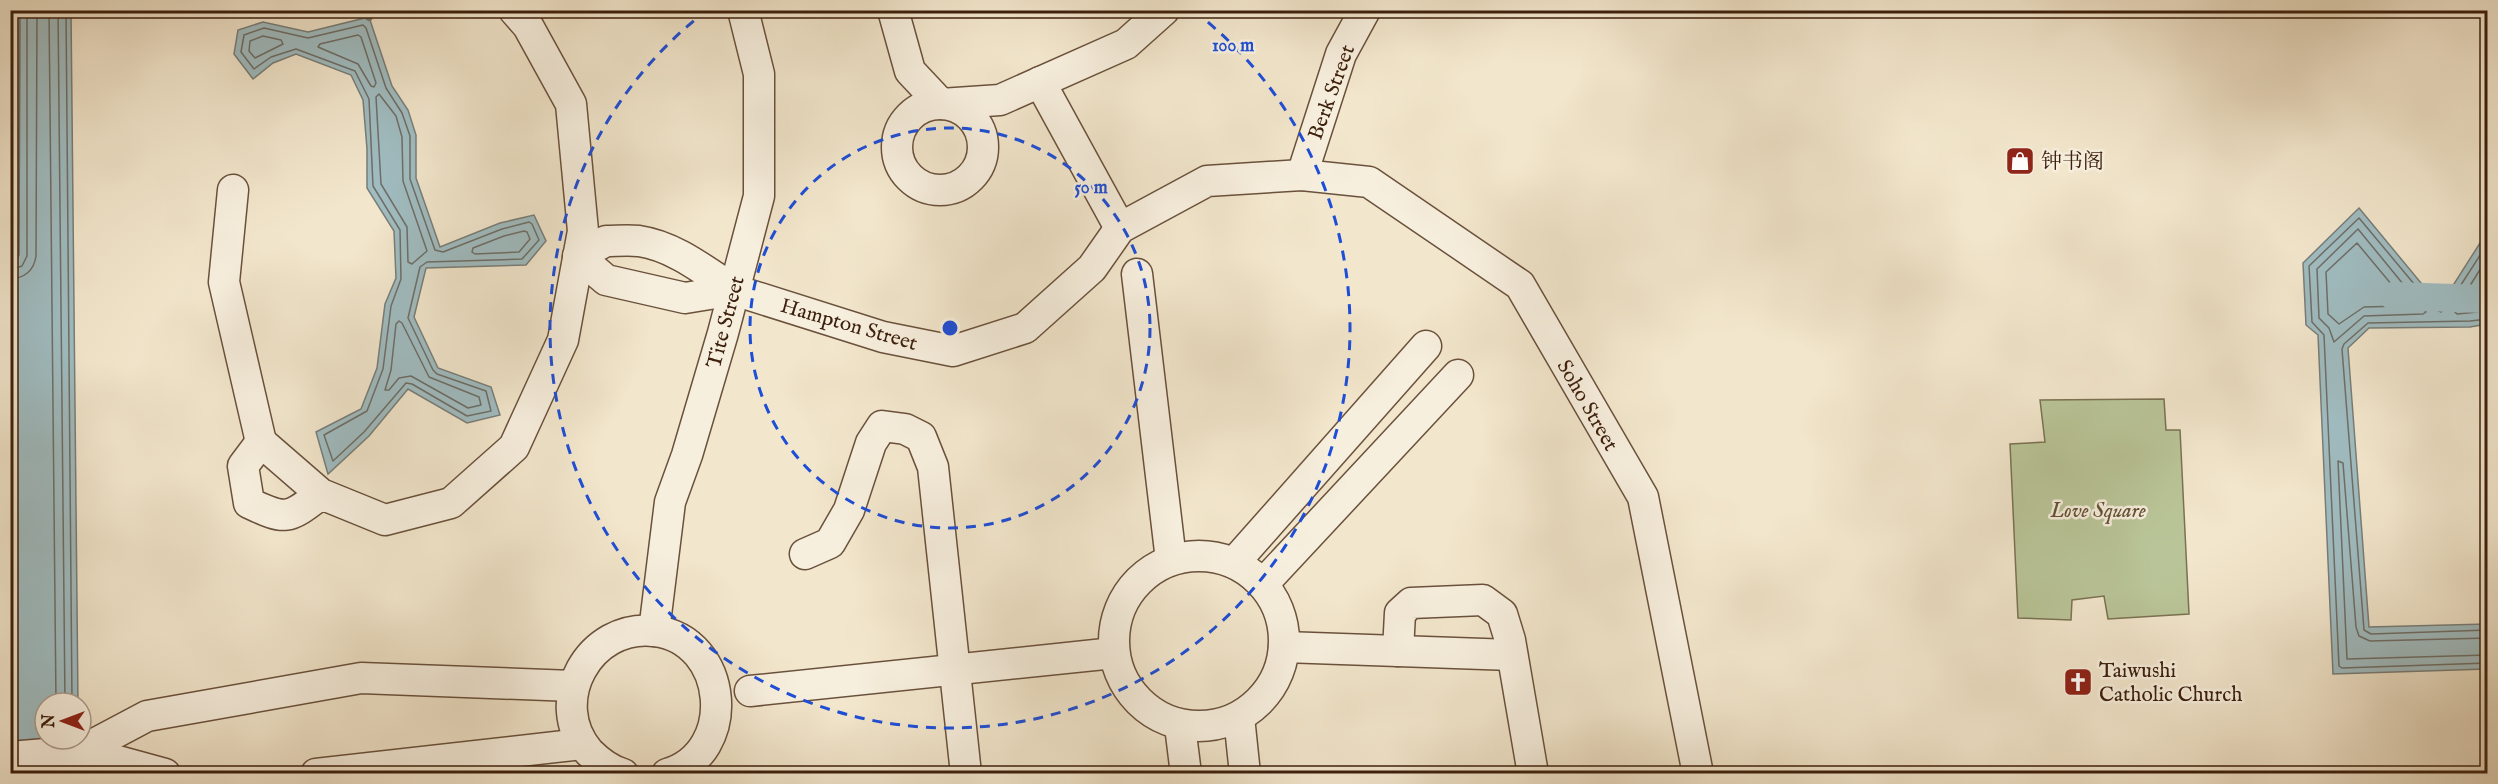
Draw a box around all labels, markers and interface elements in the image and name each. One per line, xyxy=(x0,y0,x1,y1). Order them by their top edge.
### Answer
text: 100 m xyxy=(1212,35,1254,58)
street label: Berk Street xyxy=(1303,41,1362,144)
shop icon: 钟书阁 xyxy=(2004,145,2036,177)
place label: 钟书阁 xyxy=(2041,149,2104,176)
text: 50 m xyxy=(1074,177,1108,200)
street label: Tite Street xyxy=(701,273,752,371)
street label: Hampton Street xyxy=(777,293,920,358)
centre of rings xyxy=(940,318,960,338)
street label: Soho Street xyxy=(1550,355,1624,456)
park label: Love Square xyxy=(2049,498,2146,525)
place label: Taiwushi Catholic Church xyxy=(2099,658,2242,709)
church icon: Taiwushi Catholic Church xyxy=(2062,666,2094,698)
north arrow xyxy=(33,691,93,751)
text: N xyxy=(40,714,60,729)

